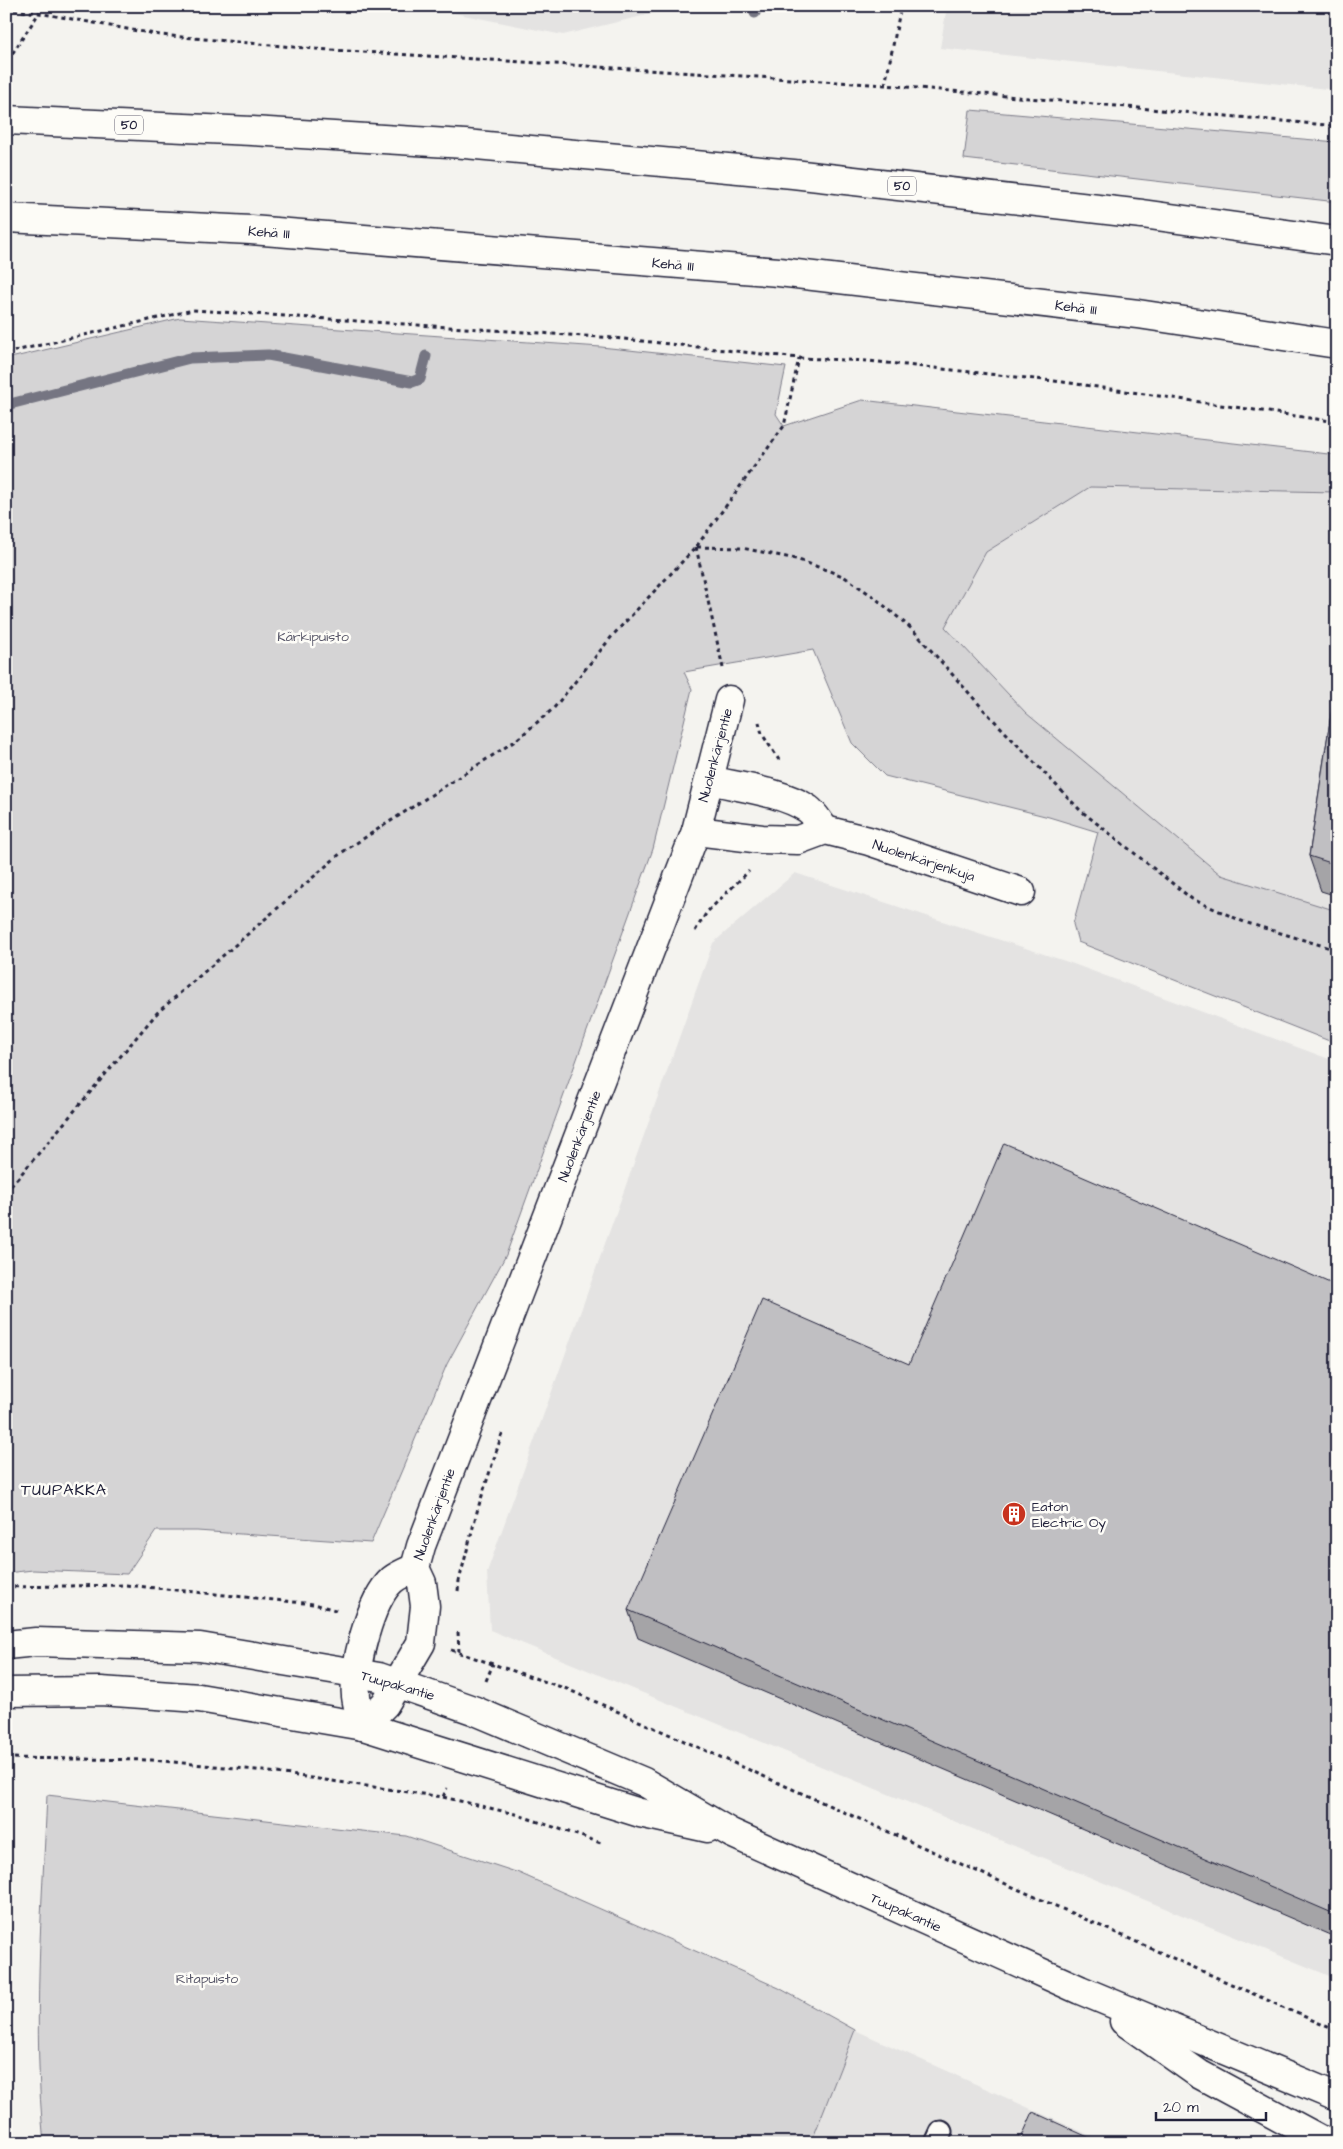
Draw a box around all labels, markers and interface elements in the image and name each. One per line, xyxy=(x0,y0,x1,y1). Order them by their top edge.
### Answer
road number: 50 xyxy=(115,116,143,134)
road number: 50 xyxy=(888,177,916,196)
street label: Kehä III xyxy=(247,222,291,244)
street label: Kehä III xyxy=(651,253,695,277)
street label: Kehä III xyxy=(1054,296,1098,320)
park label: Kärkipuisto xyxy=(277,627,349,647)
street label: Nuolenkärjentie xyxy=(694,706,738,804)
street label: Nuolenkärjenkuja xyxy=(870,835,977,887)
street label: Nuolenkärjentie xyxy=(553,1087,607,1185)
street label: Nuolenkärjentie xyxy=(409,1465,461,1563)
district label: TUUPAKKA xyxy=(21,1479,107,1501)
place label: Eaton Electric Oy xyxy=(1032,1497,1106,1533)
building icon: Eaton Electric Oy xyxy=(1001,1501,1027,1527)
street label: Tuupakantie xyxy=(358,1666,437,1706)
street label: Tuupakantie xyxy=(867,1888,945,1938)
park label: Ritapuisto xyxy=(176,1969,238,1989)
scale bar xyxy=(1156,2089,1266,2121)
text: 20 m xyxy=(1163,2097,1199,2118)

